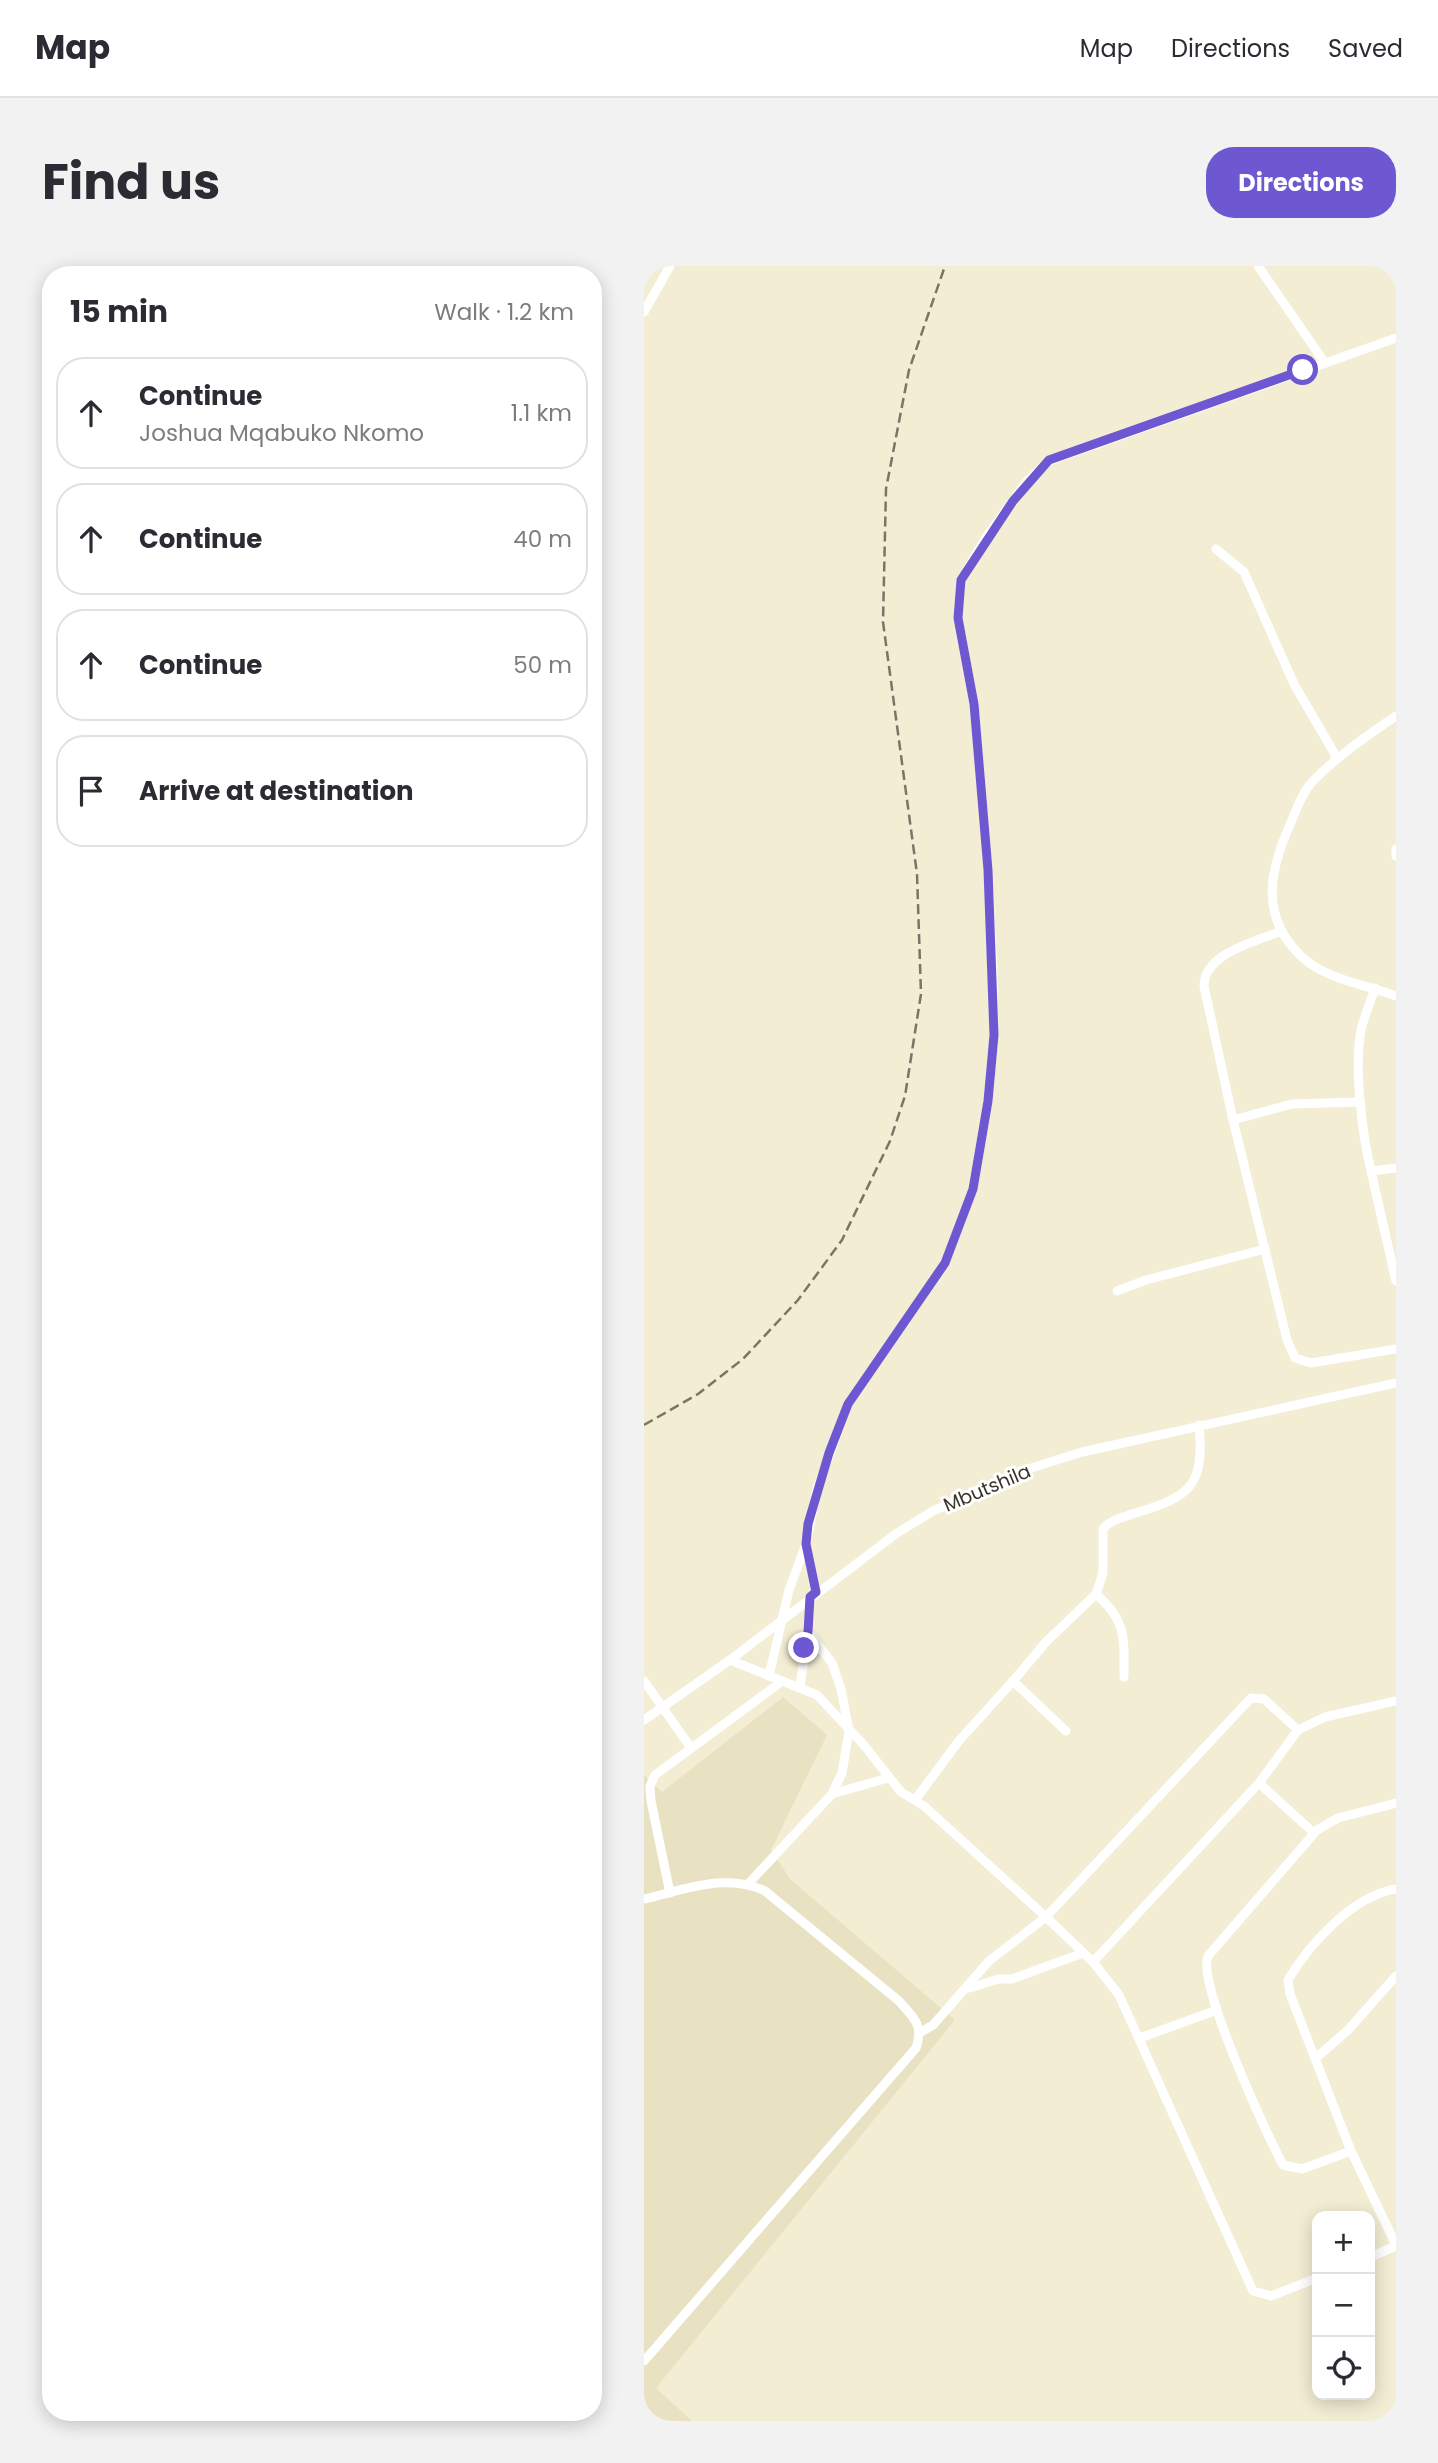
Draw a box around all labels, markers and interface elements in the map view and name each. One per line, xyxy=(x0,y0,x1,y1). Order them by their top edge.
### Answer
text: Map xyxy=(35,24,110,71)
text: Map xyxy=(1080,32,1133,65)
text: Directions xyxy=(1171,32,1290,65)
text: Saved xyxy=(1328,32,1403,65)
button: Directions xyxy=(1206,147,1396,218)
text: Find us xyxy=(42,148,220,216)
text: 15 min xyxy=(70,290,168,333)
text: Walk · 1.2 km xyxy=(434,296,574,328)
route start xyxy=(1287,354,1318,385)
text: Continue xyxy=(139,378,262,414)
icon: ahead xyxy=(72,394,110,432)
text: 1.1 km xyxy=(511,397,572,429)
text: Joshua Mqabuko Nkomo xyxy=(139,417,424,449)
icon: ahead xyxy=(72,520,110,558)
text: Continue xyxy=(139,521,262,557)
text: 40 m xyxy=(513,523,572,555)
icon: ahead xyxy=(72,646,110,684)
text: Continue xyxy=(139,647,262,683)
text: 50 m xyxy=(513,649,572,681)
icon: arrive xyxy=(72,772,110,810)
text: Arrive at destination xyxy=(139,773,414,809)
street label: Mbutshila xyxy=(939,1457,1035,1519)
route end xyxy=(788,1632,819,1663)
map controls xyxy=(1312,2211,1375,2400)
button: + xyxy=(1312,2211,1375,2274)
button: − xyxy=(1312,2274,1375,2337)
button: locate xyxy=(1312,2337,1375,2400)

